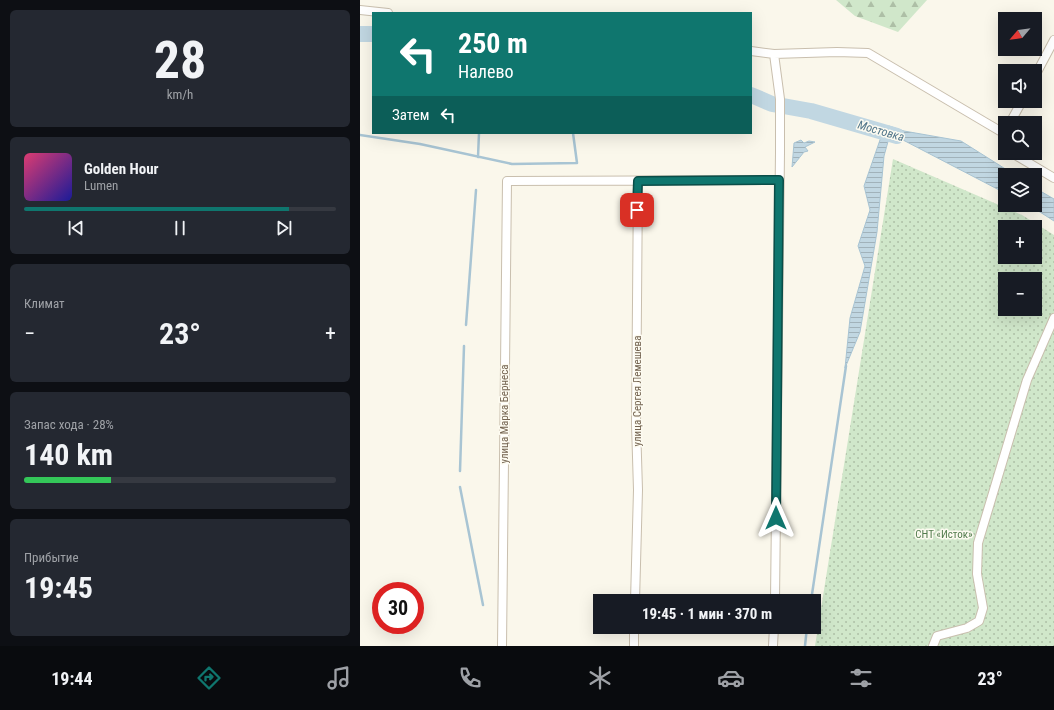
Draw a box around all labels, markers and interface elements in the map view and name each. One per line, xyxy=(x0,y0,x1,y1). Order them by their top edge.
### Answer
north arrow xyxy=(998,12,1042,56)
map controls xyxy=(998,12,1042,316)
text: 250 m xyxy=(458,27,528,60)
icon: left xyxy=(392,28,444,80)
text: 28 xyxy=(154,30,206,91)
text: Налево xyxy=(458,61,514,82)
button: sound xyxy=(998,64,1042,108)
text: km/h xyxy=(167,87,193,102)
icon: left xyxy=(437,104,459,126)
text: Затем xyxy=(392,106,429,124)
button: search xyxy=(998,116,1042,160)
water label: Мостовка xyxy=(856,118,906,144)
text: Golden Hour xyxy=(84,160,159,178)
button: layers xyxy=(998,168,1042,212)
text: Lumen xyxy=(84,178,118,193)
pin xyxy=(620,193,654,227)
icon: arrive xyxy=(626,199,648,221)
icon: previous xyxy=(65,217,87,239)
icon: pause xyxy=(169,217,191,239)
icon: next xyxy=(273,217,295,239)
button: + xyxy=(998,220,1042,264)
button: − xyxy=(998,272,1042,316)
text: Климат xyxy=(24,296,65,311)
text: 23° xyxy=(159,316,201,351)
text: − xyxy=(24,321,35,346)
text: + xyxy=(325,321,336,346)
street label: улица Сергея Лемешева xyxy=(631,336,644,446)
street label: улица Марка Бернеса xyxy=(498,365,511,463)
text: Запас хода · 28% xyxy=(24,417,114,432)
text: 140 km xyxy=(24,437,113,472)
position arrow xyxy=(755,497,797,539)
park label: СНТ «Исток» xyxy=(915,528,973,541)
text: Прибытие xyxy=(24,550,79,565)
text: 19:45 xyxy=(24,570,93,605)
speed limit sign: 30 xyxy=(372,582,424,634)
text: 19:45 · 1 мин · 370 m xyxy=(642,605,772,623)
icon: directions xyxy=(195,664,223,692)
icon: music xyxy=(325,664,353,692)
icon: phone xyxy=(456,664,484,692)
icon: climate xyxy=(586,664,614,692)
icon: car xyxy=(717,664,745,692)
icon: filters xyxy=(847,664,875,692)
text: 19:44 xyxy=(51,668,93,689)
text: 23° xyxy=(977,668,1003,689)

